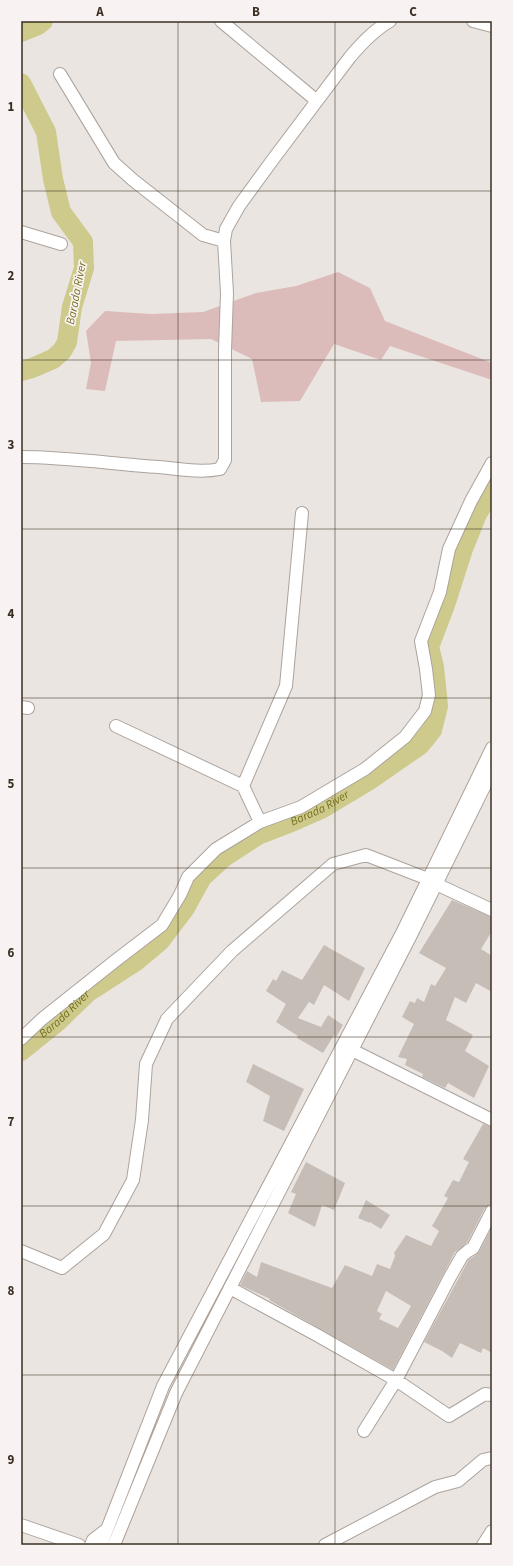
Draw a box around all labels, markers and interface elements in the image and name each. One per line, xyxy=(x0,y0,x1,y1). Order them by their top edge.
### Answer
text: A xyxy=(95,3,104,21)
text: B xyxy=(252,3,260,21)
text: C xyxy=(409,3,417,21)
text: 1 xyxy=(8,98,15,116)
water label: Barada River xyxy=(62,259,91,326)
text: 2 xyxy=(8,267,15,285)
text: 3 xyxy=(8,436,15,454)
text: 4 xyxy=(8,605,15,623)
text: 5 xyxy=(8,775,15,793)
water label: Barada River xyxy=(288,786,353,830)
text: 6 xyxy=(8,944,15,962)
water label: Barada River xyxy=(36,986,95,1042)
text: 7 xyxy=(8,1113,15,1131)
text: 8 xyxy=(8,1282,15,1300)
text: 9 xyxy=(8,1451,15,1469)

